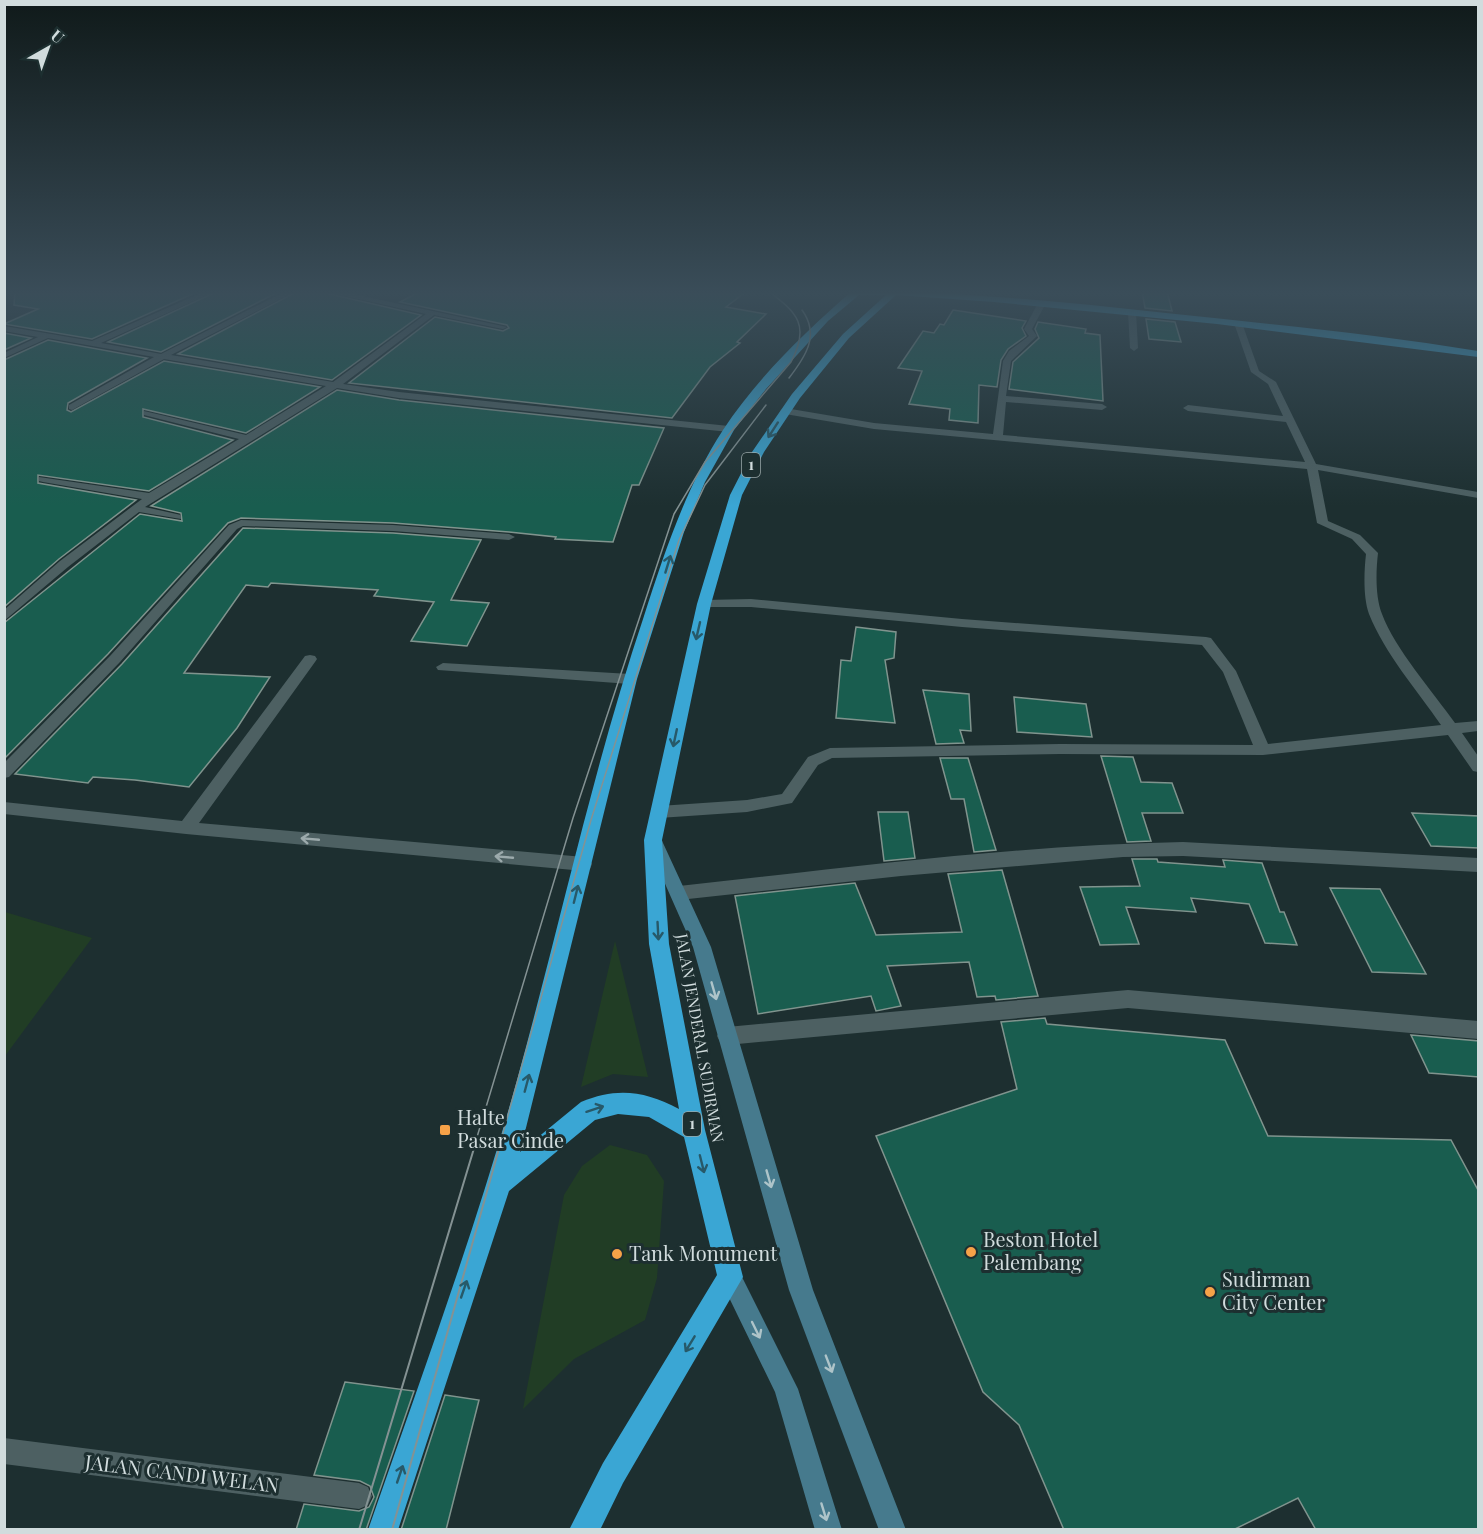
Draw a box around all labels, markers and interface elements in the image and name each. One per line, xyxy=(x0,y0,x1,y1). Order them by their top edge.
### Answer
north arrow xyxy=(18,18,78,78)
text: U xyxy=(47,25,69,48)
one-way arrow xyxy=(766,421,778,438)
road number: 1 xyxy=(742,453,760,477)
one-way arrow xyxy=(663,555,674,574)
one-way arrow xyxy=(692,621,703,640)
one-way arrow xyxy=(668,729,680,748)
one-way arrow xyxy=(301,833,321,844)
one-way arrow xyxy=(495,851,515,862)
one-way arrow xyxy=(571,885,582,904)
one-way arrow xyxy=(653,920,664,940)
street label: JALAN JENDERAL SUDIRMAN xyxy=(672,931,729,1144)
one-way arrow xyxy=(709,981,721,1000)
one-way arrow xyxy=(522,1074,533,1093)
place label: Halte Pasar Cinde xyxy=(457,1103,564,1153)
one-way arrow xyxy=(585,1103,604,1114)
road number: 1 xyxy=(683,1112,701,1136)
marker: Halte Pasar Cinde xyxy=(438,1123,452,1137)
one-way arrow xyxy=(697,1154,708,1173)
one-way arrow xyxy=(763,1169,775,1188)
place label: Beston Hotel Palembang xyxy=(983,1225,1098,1275)
place label: Tank Monument xyxy=(629,1239,778,1266)
marker: Beston Hotel Palembang xyxy=(964,1245,978,1259)
marker: Tank Monument xyxy=(610,1247,624,1261)
place label: Sudirman City Center xyxy=(1222,1265,1325,1315)
one-way arrow xyxy=(459,1280,470,1299)
marker: Sudirman City Center xyxy=(1203,1285,1217,1299)
one-way arrow xyxy=(751,1320,763,1338)
one-way arrow xyxy=(684,1335,696,1352)
one-way arrow xyxy=(825,1354,836,1373)
street label: JALAN CANDI WELAN xyxy=(83,1447,281,1498)
one-way arrow xyxy=(396,1465,407,1484)
one-way arrow xyxy=(819,1502,830,1521)

